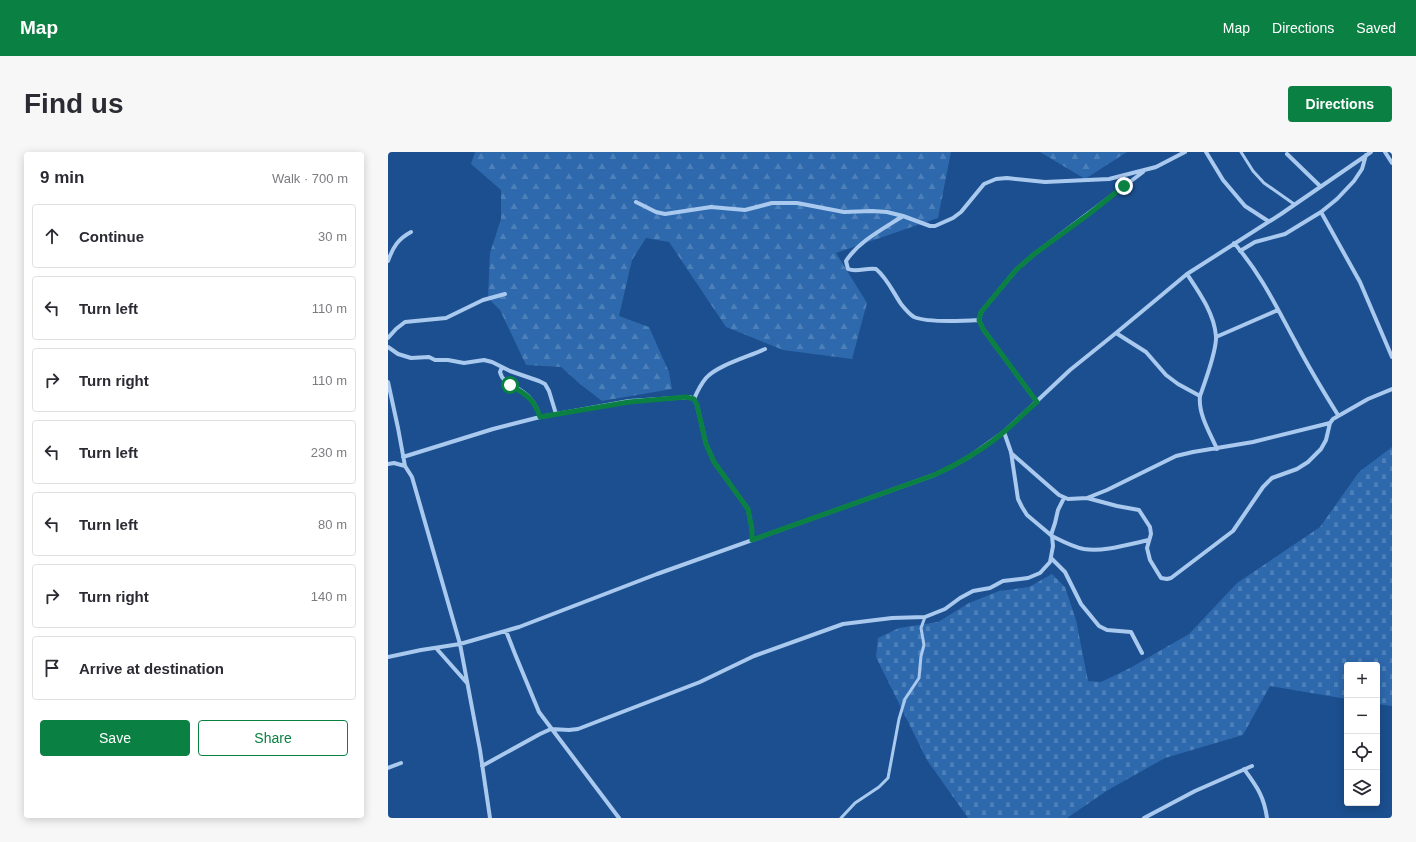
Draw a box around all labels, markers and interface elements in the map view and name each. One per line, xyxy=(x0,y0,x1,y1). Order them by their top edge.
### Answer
text: Map xyxy=(20,17,58,38)
text: Map xyxy=(1223,20,1250,36)
text: Directions xyxy=(1272,20,1334,36)
text: Saved xyxy=(1356,20,1396,36)
button: Directions xyxy=(1288,86,1392,122)
text: Find us xyxy=(24,88,124,119)
text: 9 min xyxy=(40,168,84,187)
text: Walk · 700 m xyxy=(272,171,348,186)
route end xyxy=(1115,177,1133,195)
icon: ahead xyxy=(41,225,63,247)
text: Continue xyxy=(79,228,144,245)
text: 30 m xyxy=(318,229,347,244)
icon: left xyxy=(41,297,63,319)
text: Turn left xyxy=(79,300,138,317)
text: 110 m xyxy=(312,301,347,316)
icon: right xyxy=(41,369,63,391)
text: Turn right xyxy=(79,372,149,389)
text: 110 m xyxy=(312,373,347,388)
route start xyxy=(501,376,519,394)
icon: left xyxy=(41,441,63,463)
text: Turn left xyxy=(79,444,138,461)
text: 230 m xyxy=(311,445,347,460)
icon: left xyxy=(41,513,63,535)
text: Turn left xyxy=(79,516,138,533)
text: 80 m xyxy=(318,517,347,532)
icon: right xyxy=(41,585,63,607)
text: Turn right xyxy=(79,588,149,605)
text: 140 m xyxy=(311,589,347,604)
icon: arrive xyxy=(41,657,63,679)
text: Arrive at destination xyxy=(79,660,224,677)
map controls xyxy=(1344,662,1380,806)
button: + xyxy=(1344,662,1380,698)
button: − xyxy=(1344,698,1380,734)
button: Save xyxy=(40,720,190,756)
button: Share xyxy=(198,720,348,756)
button: locate xyxy=(1344,734,1380,770)
button: layers xyxy=(1344,770,1380,806)

